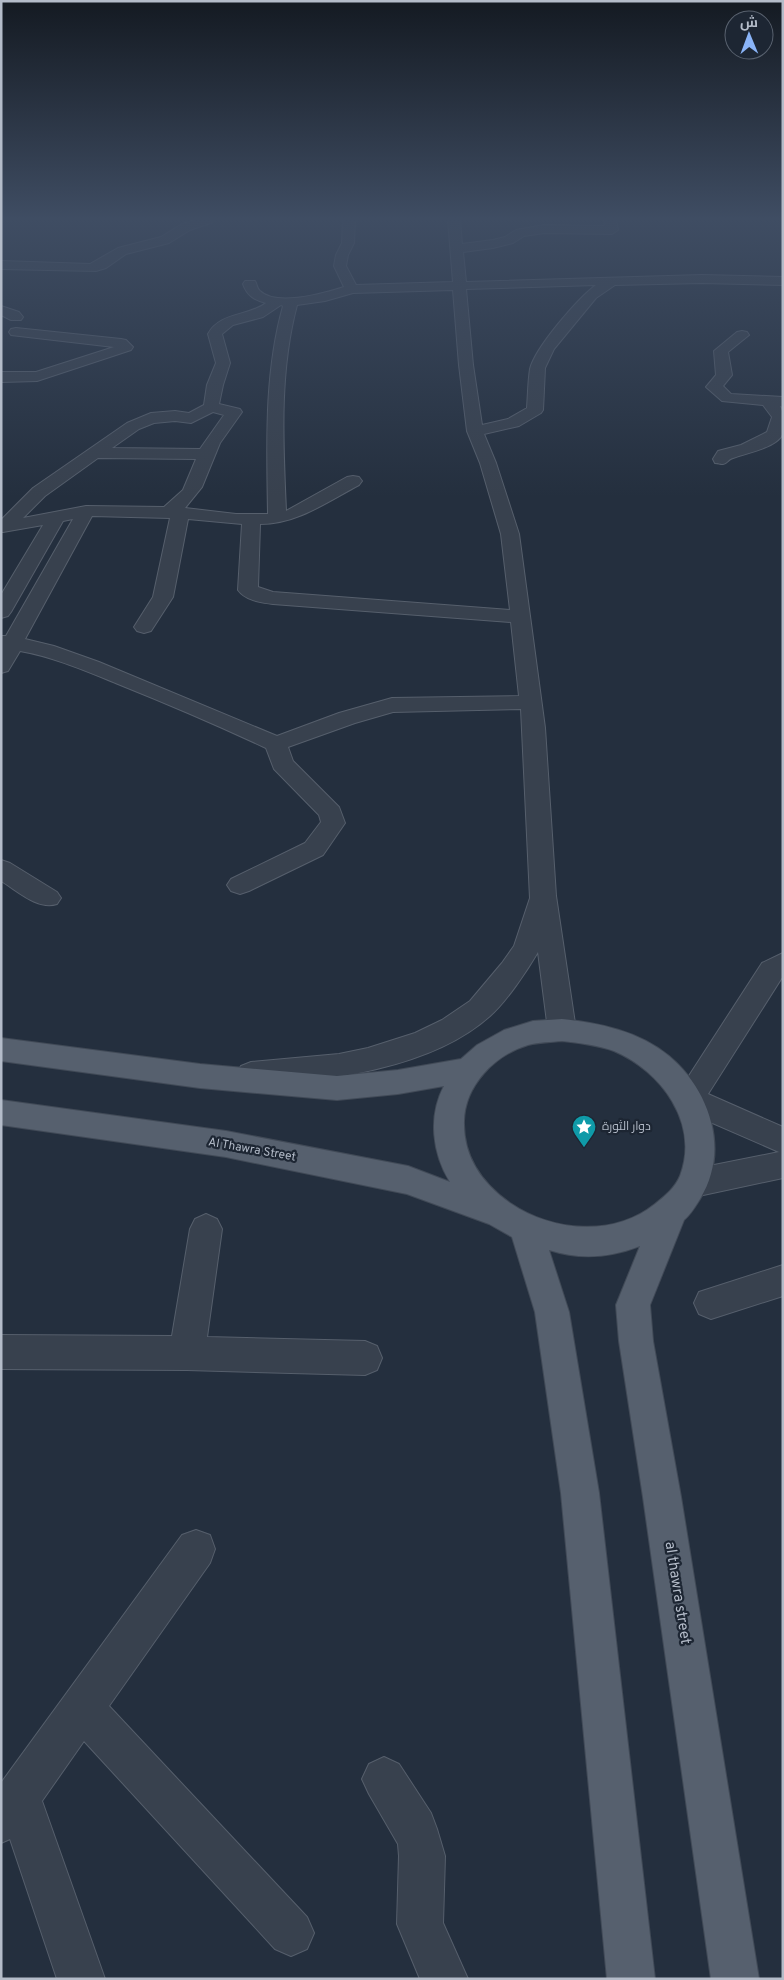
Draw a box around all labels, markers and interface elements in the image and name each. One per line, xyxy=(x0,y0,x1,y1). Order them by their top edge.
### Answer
north arrow xyxy=(724,10,774,60)
text: ش xyxy=(740,14,758,32)
place icon: دوار الثورة xyxy=(571,1114,597,1148)
place label: دوار الثورة xyxy=(602,1119,651,1135)
street label: Al Thawra Street xyxy=(207,1134,297,1166)
street label: al thawra street xyxy=(659,1540,695,1646)

